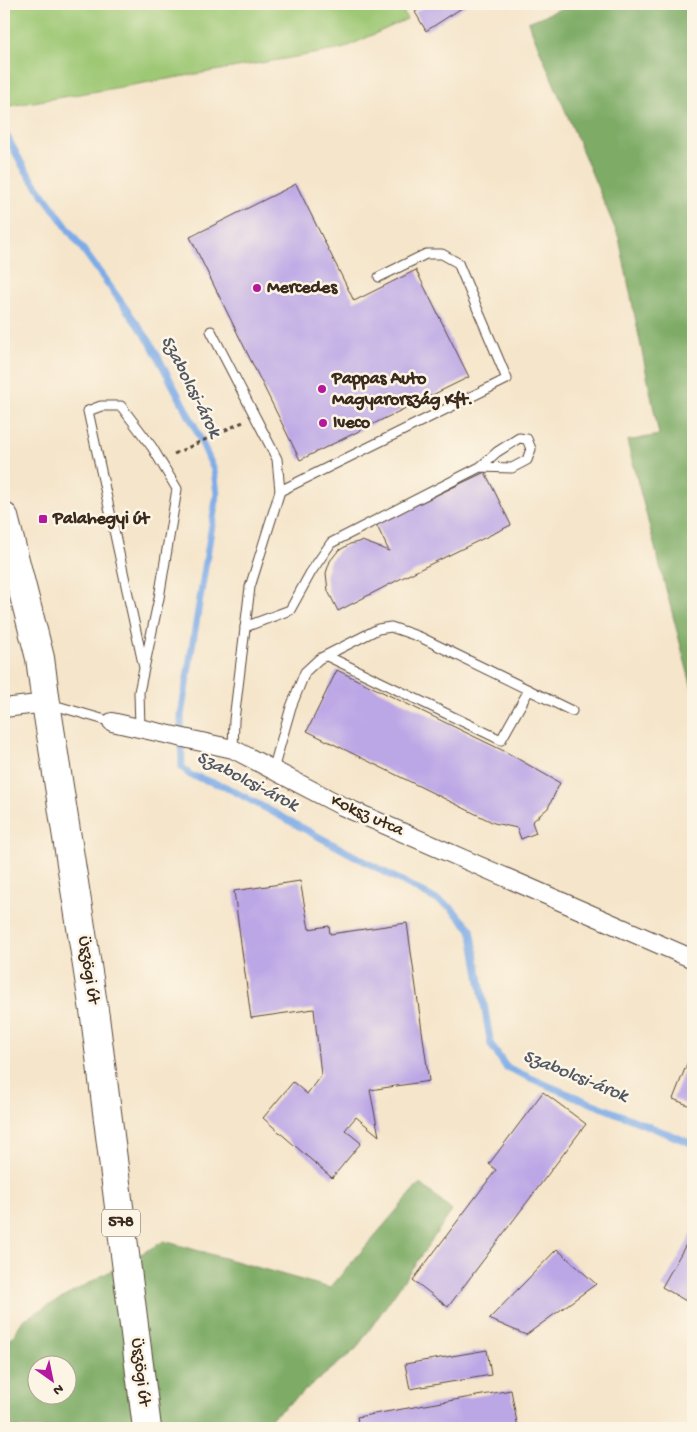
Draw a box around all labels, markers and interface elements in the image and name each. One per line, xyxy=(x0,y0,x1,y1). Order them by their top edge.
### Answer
place label: Mercedes xyxy=(267,278,338,299)
marker: Mercedes xyxy=(251,282,263,294)
water label: Szabolcsi-árok xyxy=(155,332,226,443)
place label: Pappas Auto Magyarország Kft. xyxy=(331,369,473,411)
marker: Pappas Auto Magyarország Kft. xyxy=(316,383,328,395)
place label: Iveco xyxy=(333,413,371,434)
marker: Iveco xyxy=(317,417,329,429)
place label: Palahegyi út xyxy=(52,509,151,530)
marker: Palahegyi út xyxy=(37,513,49,525)
water label: Szabolcsi-árok xyxy=(192,747,303,818)
street label: Koksz utca xyxy=(327,791,408,842)
street label: Üszögi út xyxy=(72,935,104,1007)
water label: Szabolcsi-árok xyxy=(519,1046,632,1109)
road number: 578 xyxy=(102,1210,140,1236)
street label: Üszögi út xyxy=(125,1337,155,1409)
north arrow xyxy=(28,1354,78,1404)
text: N xyxy=(49,1379,66,1398)

